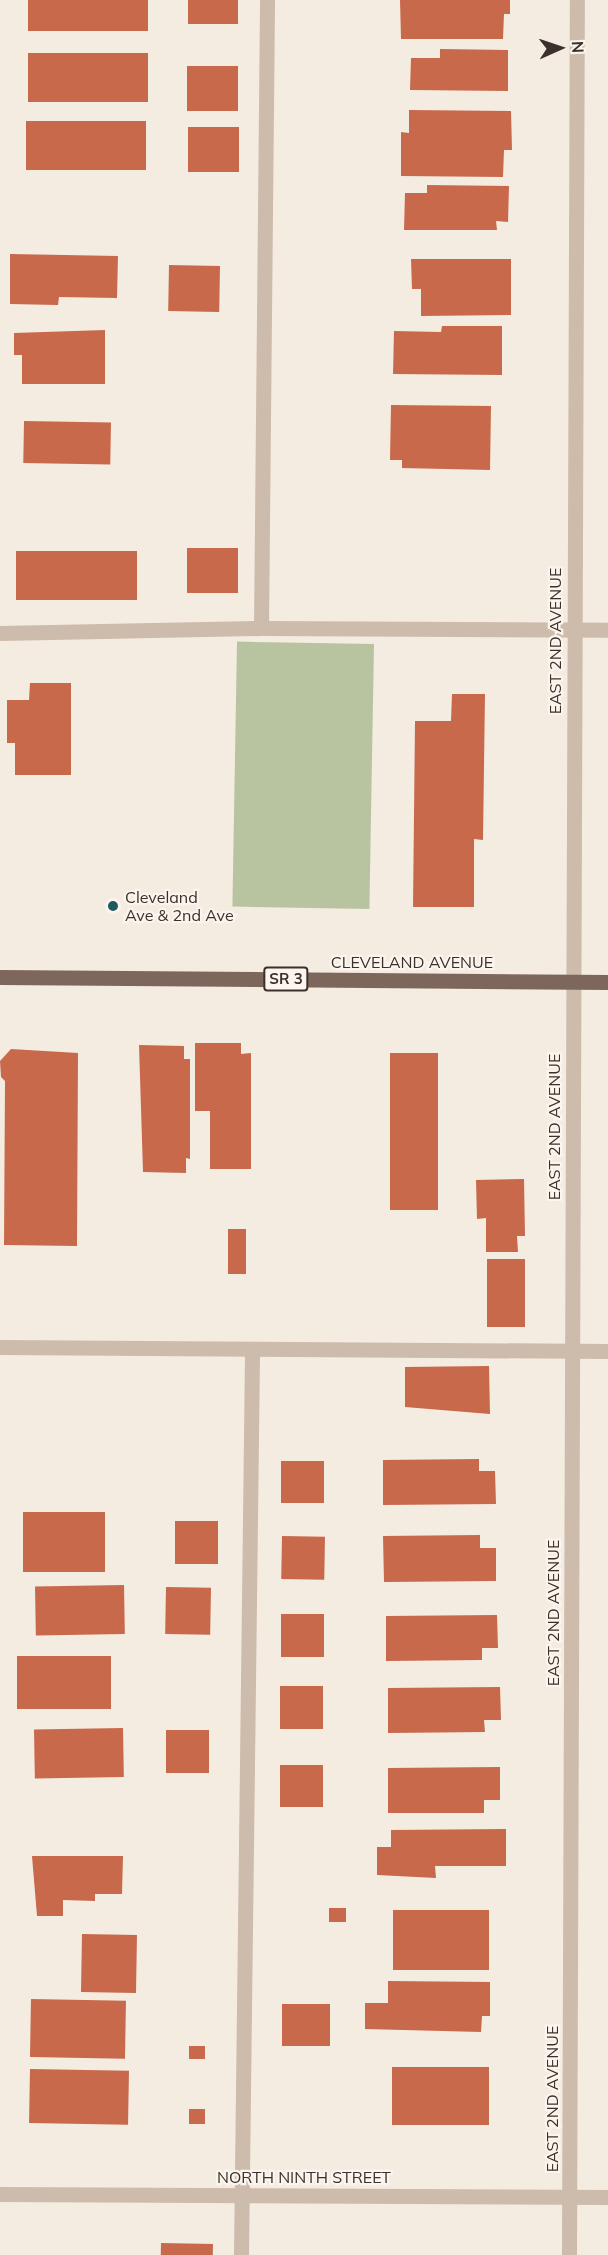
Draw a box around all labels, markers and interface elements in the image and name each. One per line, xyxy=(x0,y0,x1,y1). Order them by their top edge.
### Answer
north arrow xyxy=(530,18,590,78)
text: N xyxy=(568,40,588,54)
street label: EAST 2ND AVENUE xyxy=(545,568,565,714)
place label: Cleveland Ave & 2nd Ave xyxy=(125,887,234,925)
marker: Cleveland Ave & 2nd Ave xyxy=(106,899,120,913)
street label: CLEVELAND AVENUE xyxy=(331,952,493,972)
road number: SR 3 xyxy=(262,967,310,991)
street label: EAST 2ND AVENUE xyxy=(544,1054,564,1200)
street label: EAST 2ND AVENUE xyxy=(543,1540,563,1686)
street label: EAST 2ND AVENUE xyxy=(542,2026,562,2172)
street label: NORTH NINTH STREET xyxy=(217,2167,391,2187)

